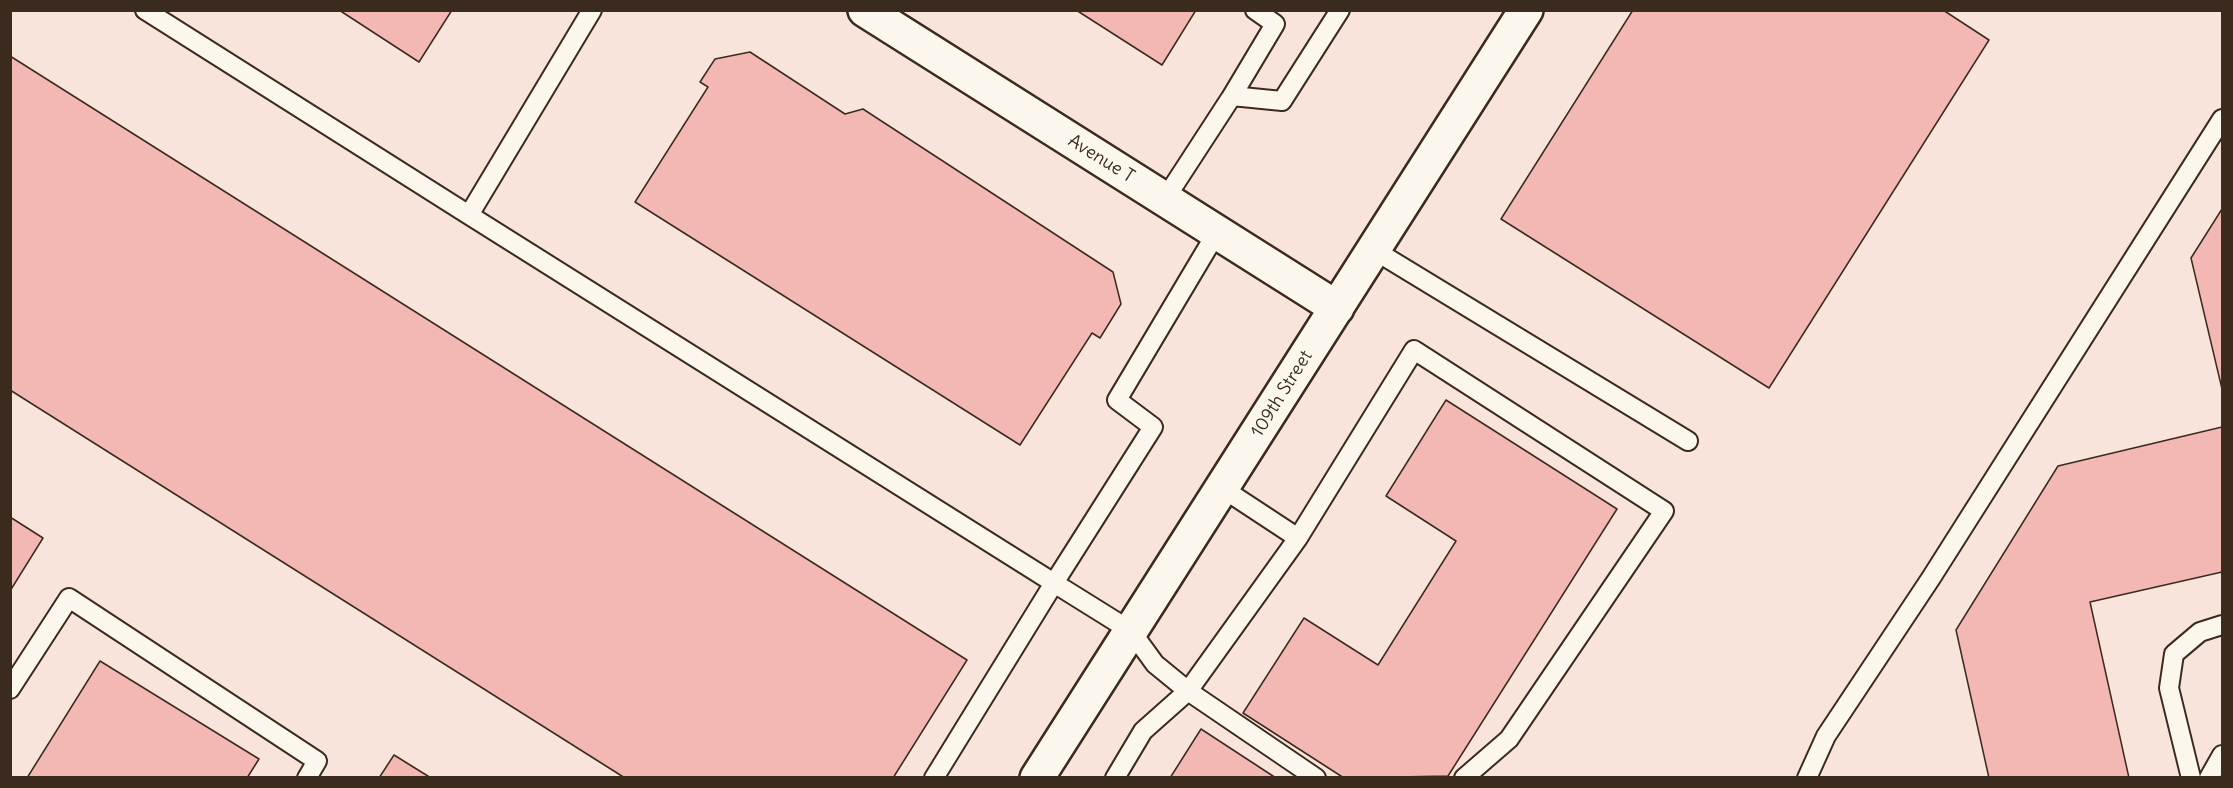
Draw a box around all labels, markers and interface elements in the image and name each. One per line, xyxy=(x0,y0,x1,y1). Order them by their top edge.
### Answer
street label: Avenue T xyxy=(1064,130,1138,188)
street label: 109th Street xyxy=(1247,347,1317,441)

